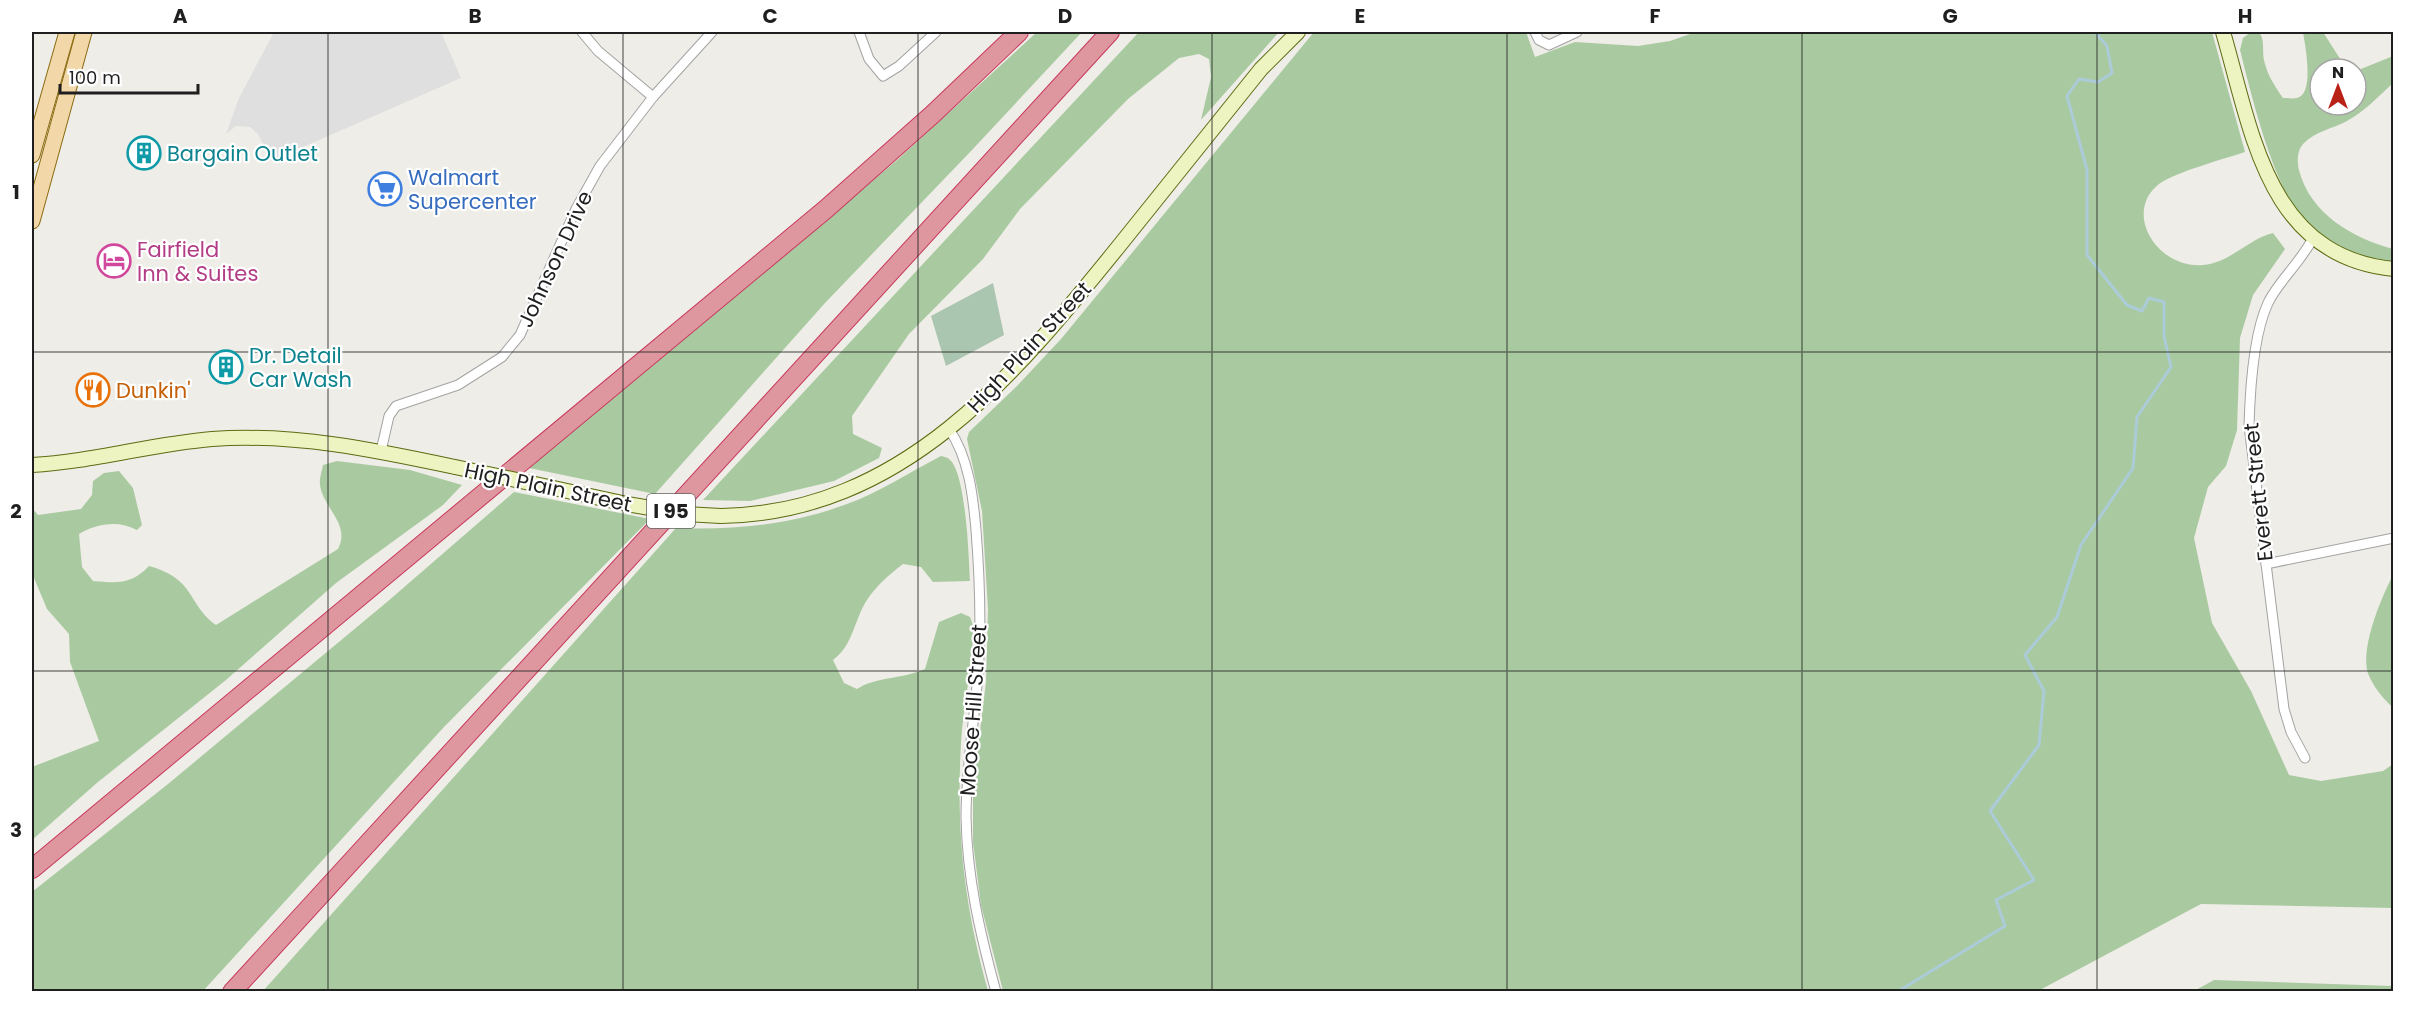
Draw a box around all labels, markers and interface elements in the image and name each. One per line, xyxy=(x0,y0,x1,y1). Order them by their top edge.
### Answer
text: A xyxy=(173,2,188,30)
text: B xyxy=(468,2,482,30)
text: C xyxy=(762,2,778,30)
text: D xyxy=(1058,2,1072,30)
text: E xyxy=(1355,2,1365,30)
text: F xyxy=(1650,2,1661,30)
text: G xyxy=(1942,2,1958,30)
text: H xyxy=(2238,2,2252,30)
scale bar xyxy=(60,57,198,95)
north arrow xyxy=(2308,57,2368,117)
text: N xyxy=(2332,61,2344,84)
text: 100 m xyxy=(69,65,121,90)
building icon: Bargain Outlet xyxy=(126,135,162,171)
place label: Bargain Outlet xyxy=(167,139,318,168)
place label: Walmart Supercenter xyxy=(408,163,537,216)
supermarket icon: Walmart Supercenter xyxy=(367,171,403,207)
text: 1 xyxy=(12,178,20,206)
street label: Johnson Drive xyxy=(511,186,599,332)
place label: Fairfield Inn & Suites xyxy=(137,235,258,288)
hotel icon: Fairfield Inn & Suites xyxy=(96,243,132,279)
street label: High Plain Street xyxy=(960,275,1098,419)
place label: Dr. Detail Car Wash xyxy=(249,341,352,394)
building icon: Dr. Detail Car Wash xyxy=(208,349,244,385)
restaurant icon: Dunkin' xyxy=(75,372,111,408)
place label: Dunkin' xyxy=(116,376,191,405)
street label: Everett Street xyxy=(2236,421,2280,563)
street label: High Plain Street xyxy=(462,455,634,519)
road number: I 95 xyxy=(647,494,695,528)
text: 2 xyxy=(10,497,22,525)
street label: Moose Hill Street xyxy=(953,623,993,797)
text: 3 xyxy=(10,816,22,844)

